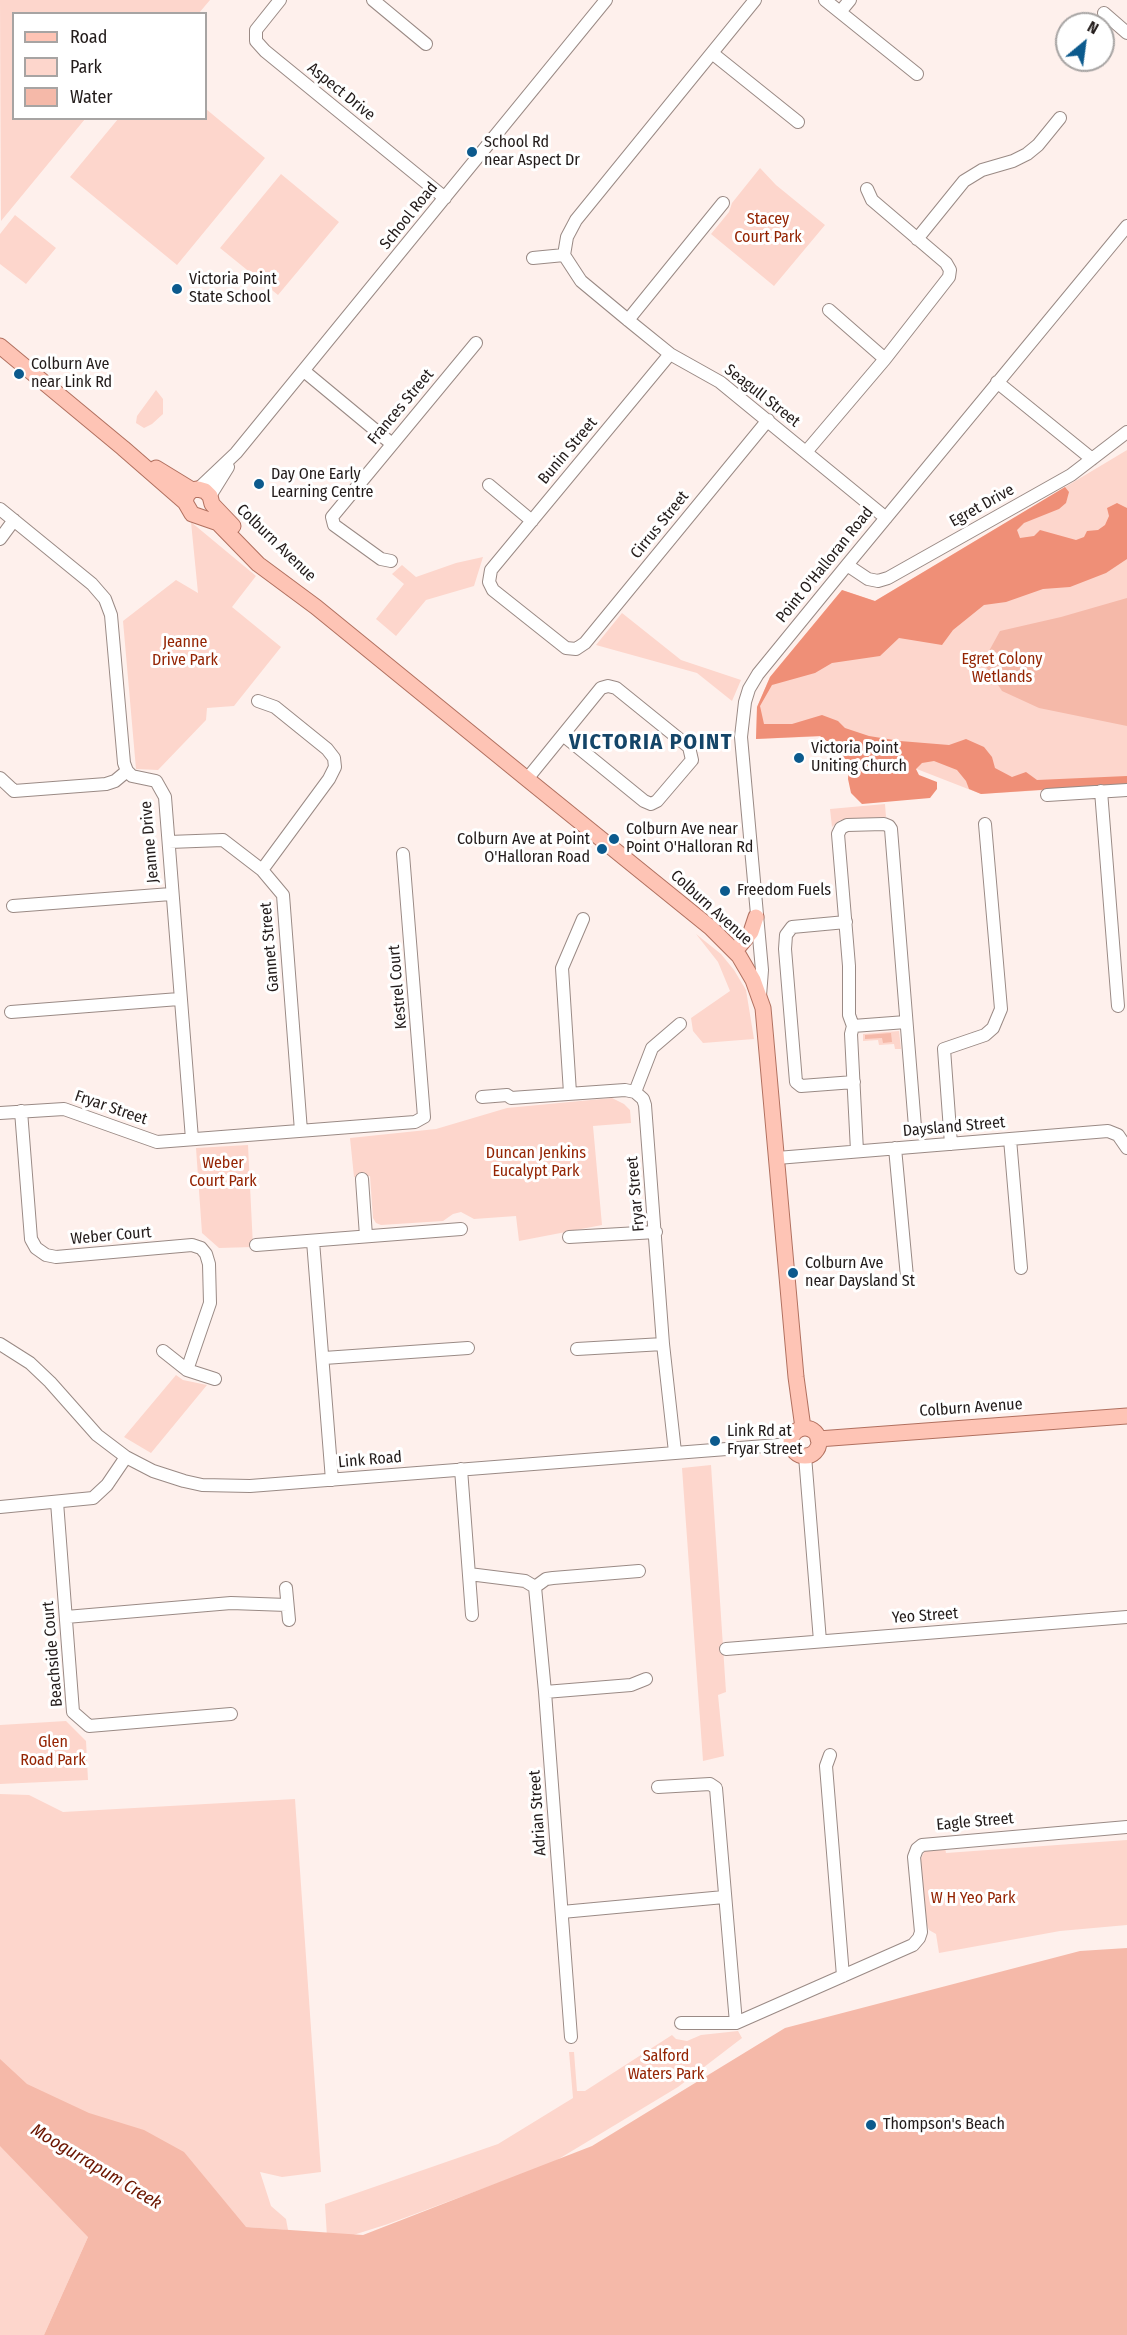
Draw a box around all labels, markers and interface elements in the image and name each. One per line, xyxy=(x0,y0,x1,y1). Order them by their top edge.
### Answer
legend xyxy=(12,12,207,120)
north arrow xyxy=(1055,12,1115,72)
text: N xyxy=(1084,17,1102,38)
text: Road xyxy=(70,26,107,48)
text: Park xyxy=(70,56,102,78)
street label: Aspect Drive xyxy=(303,59,379,125)
text: Water xyxy=(70,86,113,108)
place label: School Rd near Aspect Dr xyxy=(484,133,580,171)
marker: School Rd near Aspect Dr xyxy=(465,145,479,159)
street label: School Road xyxy=(376,178,442,254)
park label: Stacey Court Park xyxy=(734,210,802,248)
place label: Victoria Point State School xyxy=(189,270,277,308)
marker: Victoria Point State School xyxy=(170,282,184,296)
place label: Colburn Ave near Link Rd xyxy=(31,355,112,393)
street label: Seagull Street xyxy=(720,361,804,431)
street label: Frances Street xyxy=(364,366,438,448)
marker: Colburn Ave near Link Rd xyxy=(12,367,26,381)
street label: Bunin Street xyxy=(535,414,601,488)
place label: Day One Early Learning Centre xyxy=(271,465,374,503)
marker: Day One Early Learning Centre xyxy=(252,477,266,491)
street label: Egret Drive xyxy=(946,480,1018,532)
street label: Cirrus Street xyxy=(627,487,693,563)
street label: Colburn Avenue xyxy=(232,500,320,586)
street label: Point O'Halloran Road xyxy=(772,503,878,627)
park label: Jeanne Drive Park xyxy=(152,633,218,671)
park label: Egret Colony Wetlands xyxy=(962,650,1042,688)
district label: VICTORIA POINT xyxy=(569,730,733,756)
place label: Victoria Point Uniting Church xyxy=(811,739,907,777)
marker: Victoria Point Uniting Church xyxy=(792,751,806,765)
street label: Jeanne Drive xyxy=(137,800,163,884)
place label: Colburn Ave near Point O'Halloran Rd xyxy=(626,820,753,858)
place label: Colburn Ave at Point O'Halloran Road xyxy=(457,830,590,868)
marker: Colburn Ave near Point O'Halloran Rd xyxy=(607,832,621,846)
marker: Colburn Ave at Point O'Halloran Road xyxy=(595,842,609,856)
street label: Colburn Avenue xyxy=(666,866,756,950)
place label: Freedom Fuels xyxy=(737,881,831,901)
marker: Freedom Fuels xyxy=(718,884,732,898)
street label: Gannet Street xyxy=(257,901,283,993)
street label: Kestrel Court xyxy=(385,944,411,1030)
street label: Fryar Street xyxy=(72,1087,150,1129)
street label: Daysland Street xyxy=(902,1113,1006,1141)
park label: Duncan Jenkins Eucalypt Park xyxy=(486,1144,586,1182)
park label: Weber Court Park xyxy=(189,1154,257,1192)
street label: Fryar Street xyxy=(623,1156,649,1232)
street label: Weber Court xyxy=(70,1223,152,1249)
place label: Colburn Ave near Daysland St xyxy=(805,1254,915,1292)
marker: Colburn Ave near Daysland St xyxy=(786,1266,800,1280)
street label: Colburn Avenue xyxy=(919,1395,1023,1421)
place label: Link Rd at Fryar Street xyxy=(727,1422,802,1460)
marker: Link Rd at Fryar Street xyxy=(708,1434,722,1448)
street label: Link Road xyxy=(337,1448,403,1472)
street label: Beachside Court xyxy=(39,1600,67,1708)
street label: Yeo Street xyxy=(891,1604,959,1628)
park label: Glen Road Park xyxy=(20,1733,86,1771)
street label: Adrian Street xyxy=(525,1769,551,1857)
street label: Eagle Street xyxy=(935,1809,1015,1835)
park label: W H Yeo Park xyxy=(931,1889,1015,1909)
park label: Salford Waters Park xyxy=(628,2047,704,2085)
place label: Thompson's Beach xyxy=(883,2115,1005,2135)
marker: Thompson's Beach xyxy=(864,2118,878,2132)
water label: Moogurrapum Creek xyxy=(27,2119,165,2215)

